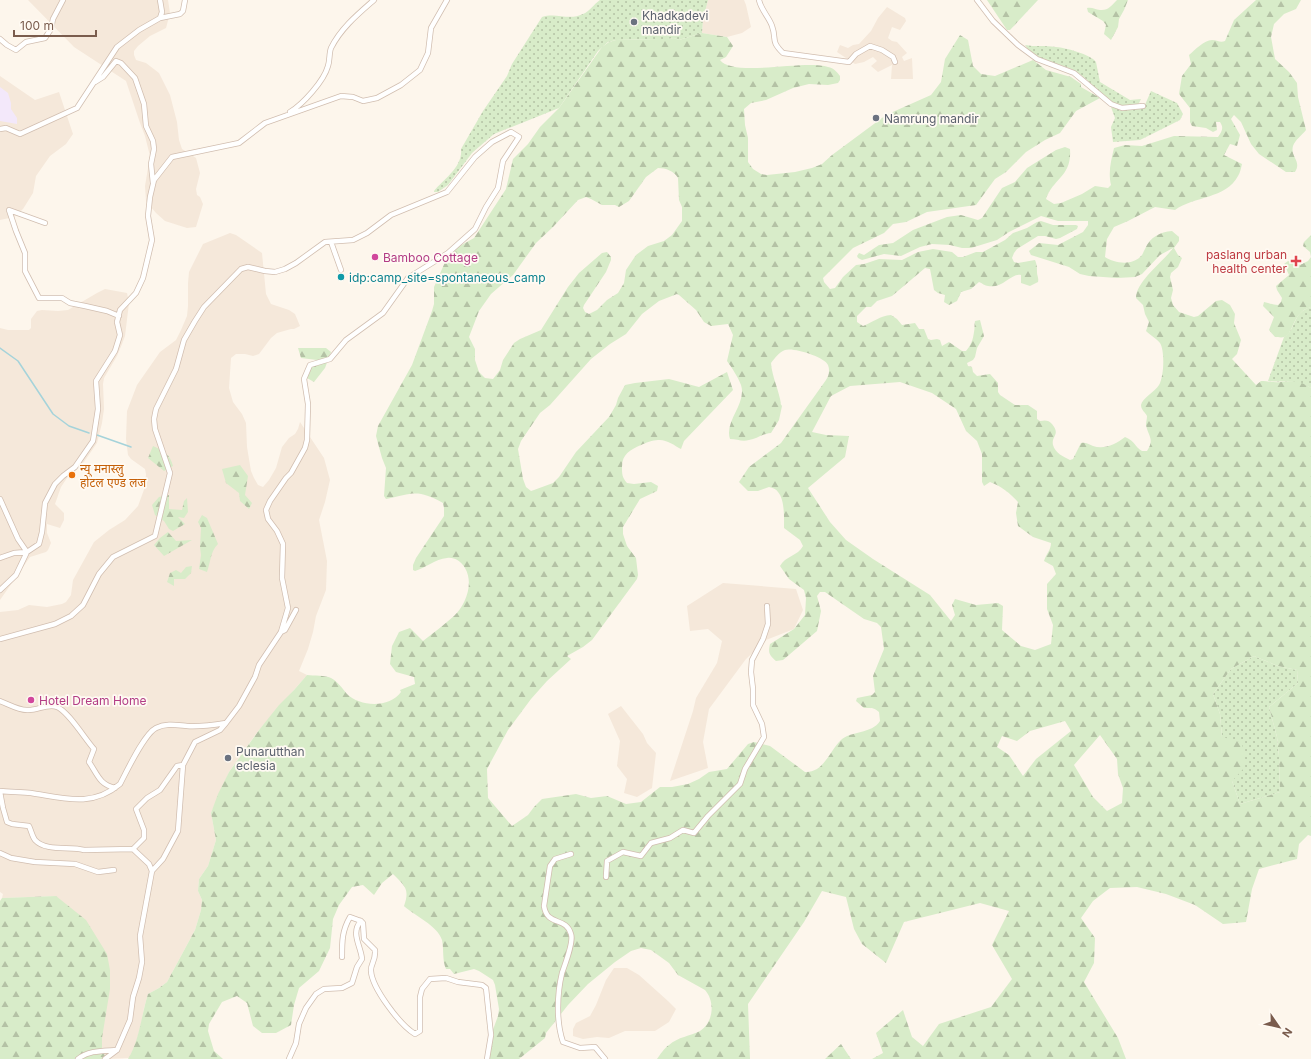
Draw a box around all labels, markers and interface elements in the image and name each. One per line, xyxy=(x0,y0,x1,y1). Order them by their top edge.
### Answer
place label: Khadkadevi mandir xyxy=(642,8,708,37)
scale bar xyxy=(14,12,96,38)
marker: Khadkadevi mandir xyxy=(629,17,639,27)
text: 100 m xyxy=(20,18,54,33)
place label: Namrung mandir xyxy=(884,111,979,126)
marker: Namrung mandir xyxy=(871,113,881,123)
place label: paslang urban health center xyxy=(1206,247,1287,276)
place label: Bamboo Cottage xyxy=(383,250,478,265)
marker: Bamboo Cottage xyxy=(370,252,380,262)
marker: paslang urban health center xyxy=(1290,255,1302,267)
place label: idp:camp_site=spontaneous_camp xyxy=(349,270,546,285)
marker: idp:camp_site=spontaneous_camp xyxy=(336,272,346,282)
place label: न्यू मनास्लु होटल एण्ड लज xyxy=(80,461,147,490)
marker: न्यू मनास्लु होटल एण्ड लज xyxy=(67,470,77,480)
place label: Hotel Dream Home xyxy=(39,693,147,708)
marker: Hotel Dream Home xyxy=(26,695,36,705)
place label: Punarutthan eclesia xyxy=(236,744,305,773)
marker: Punarutthan eclesia xyxy=(223,753,233,763)
north arrow xyxy=(1259,1007,1299,1047)
text: N xyxy=(1279,1025,1295,1040)

